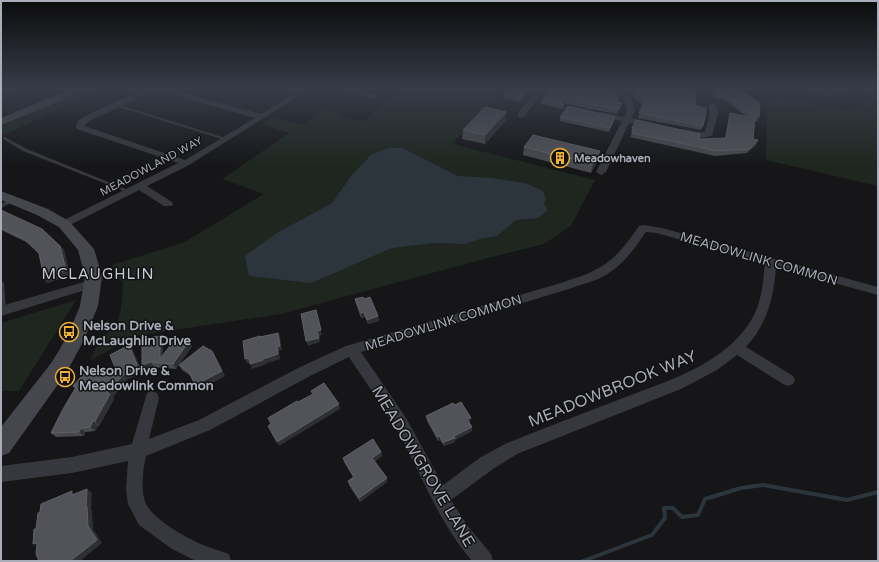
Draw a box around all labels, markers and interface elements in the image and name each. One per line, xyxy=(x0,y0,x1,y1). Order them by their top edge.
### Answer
street label: MEADOWLAND WAY xyxy=(98,134,205,199)
building icon: Meadowhaven xyxy=(549,147,571,169)
place label: Meadowhaven xyxy=(574,152,651,165)
street label: MEADOWLINK COMMON xyxy=(678,229,839,289)
district label: MCLAUGHLIN xyxy=(41,265,155,283)
street label: MEADOWLINK COMMON xyxy=(363,291,524,354)
place label: Nelson Drive & McLaughlin Drive xyxy=(83,318,192,349)
bus stop icon: Nelson Drive & McLaughlin Drive xyxy=(58,321,80,343)
street label: MEADOWBROOK WAY xyxy=(525,346,699,432)
place label: Nelson Drive & Meadowlink Common xyxy=(79,363,214,394)
bus stop icon: Nelson Drive & Meadowlink Common xyxy=(54,366,76,388)
street label: MEADOWGROVE LANE xyxy=(367,382,479,551)

